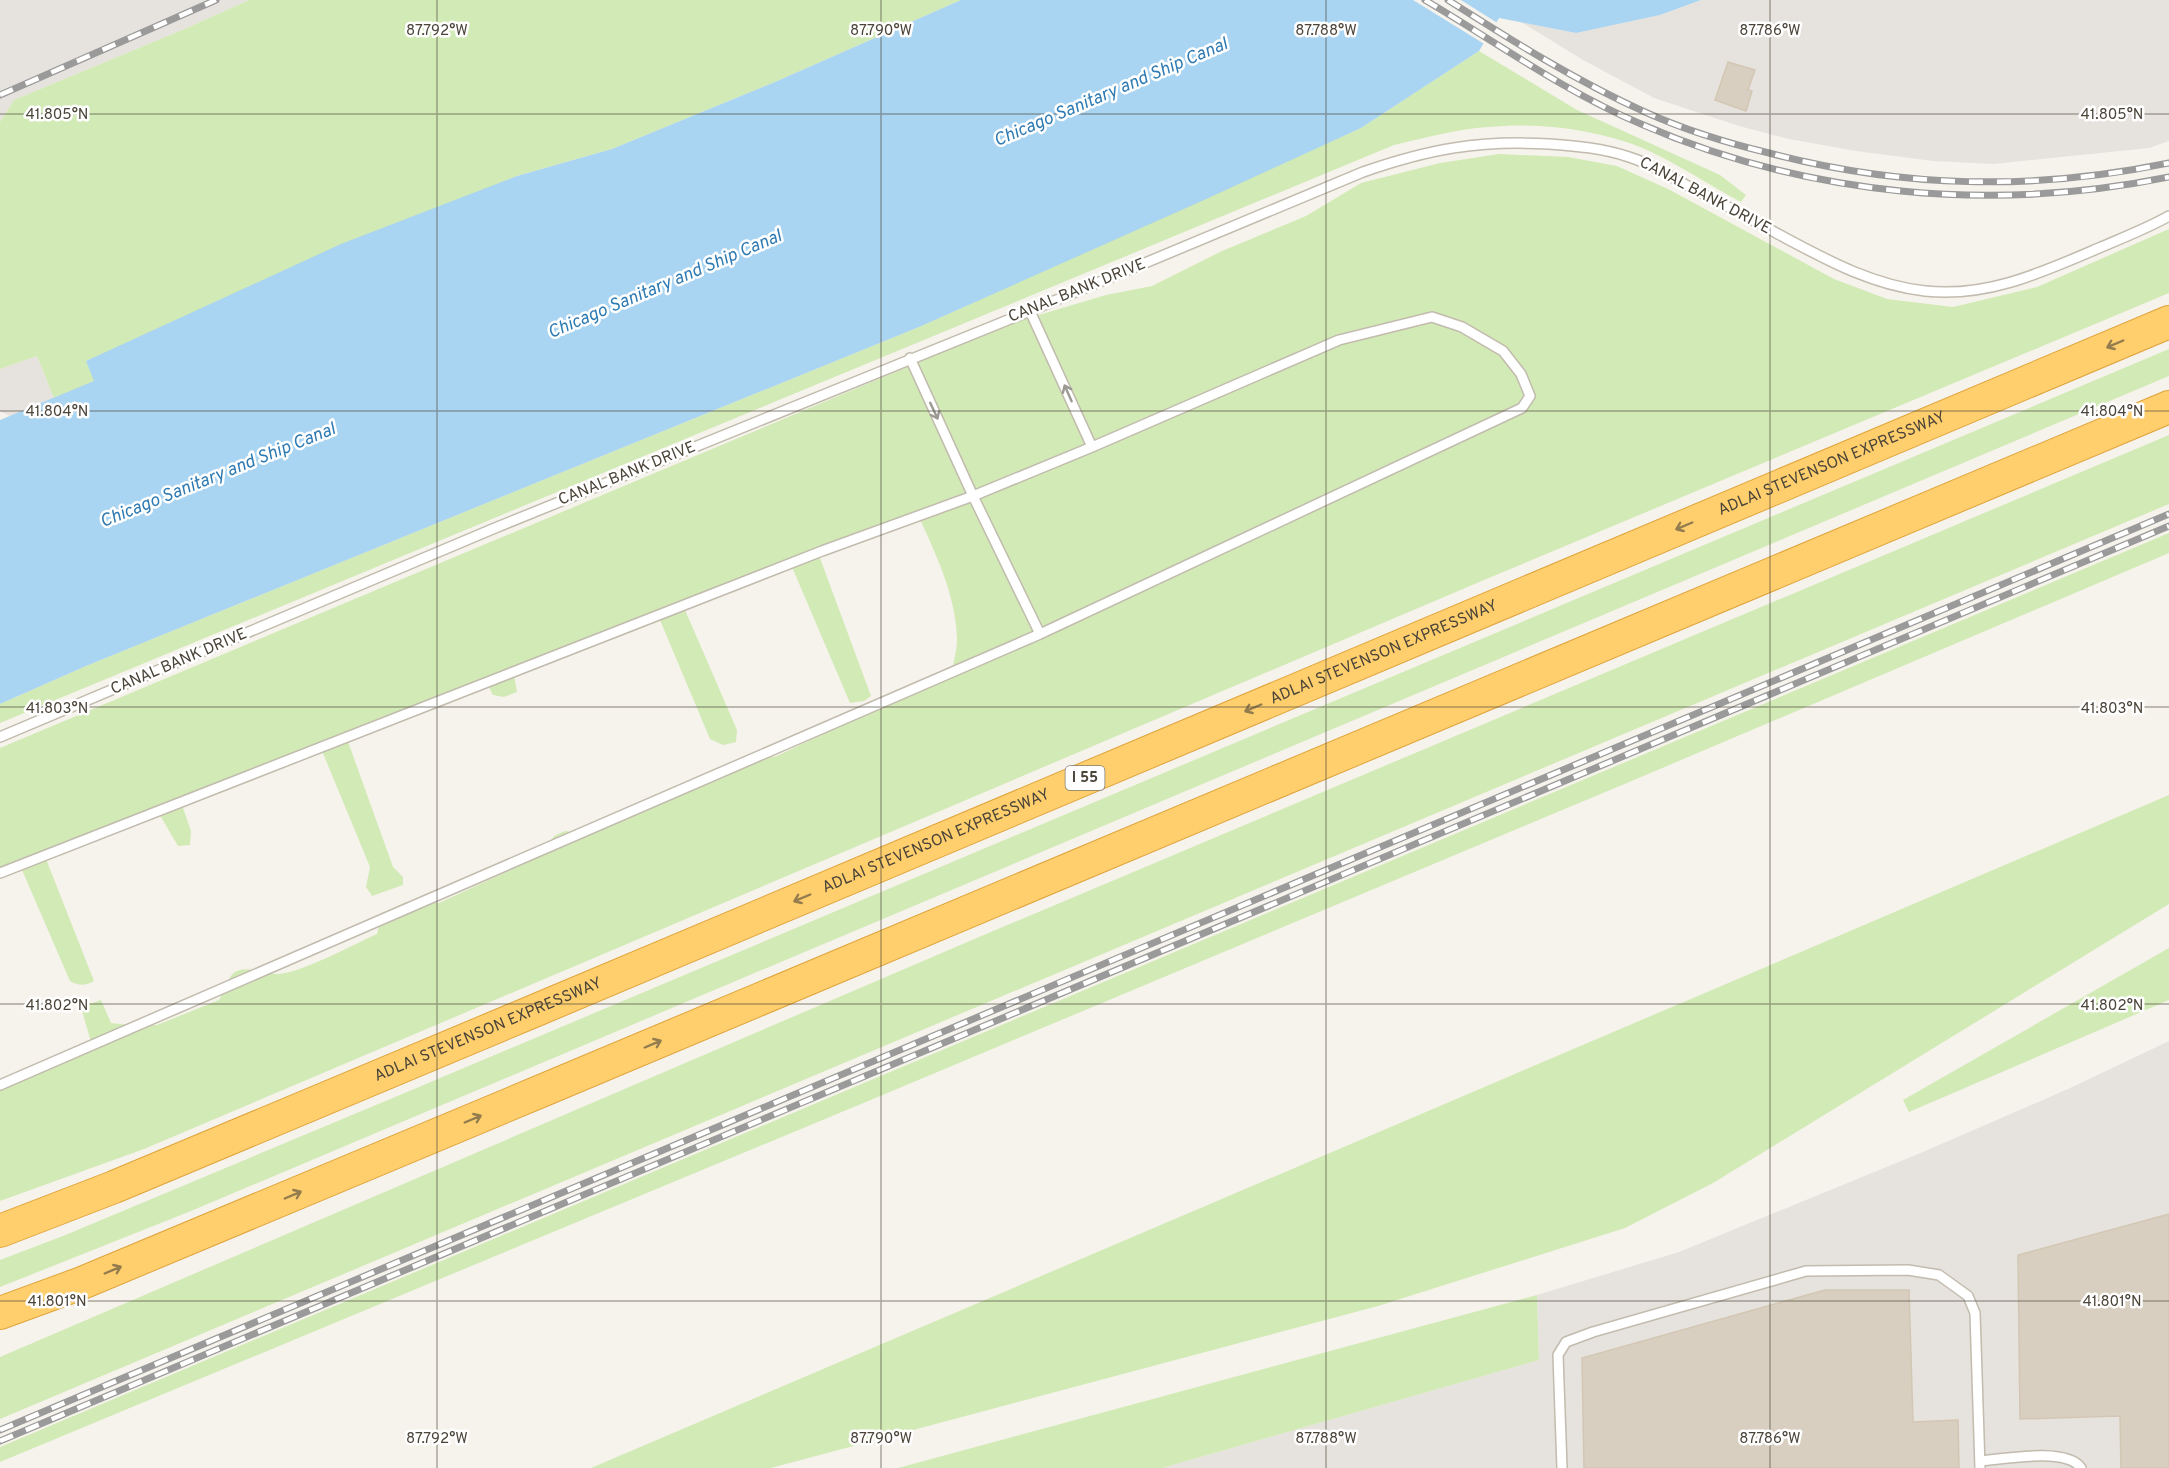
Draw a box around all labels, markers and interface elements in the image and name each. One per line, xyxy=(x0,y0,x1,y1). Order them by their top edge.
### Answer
text: 87.792°W xyxy=(406,22,468,41)
text: 87.790°W xyxy=(850,22,912,41)
text: 87.788°W xyxy=(1295,22,1357,41)
text: 87.786°W xyxy=(1739,22,1801,41)
water label: Chicago Sanitary and Ship Canal xyxy=(991,33,1233,153)
text: 41.805°N xyxy=(26,106,88,125)
text: 41.805°N xyxy=(2081,106,2143,125)
street label: CANAL BANK DRIVE xyxy=(1636,153,1774,239)
water label: Chicago Sanitary and Ship Canal xyxy=(545,225,787,345)
street label: CANAL BANK DRIVE xyxy=(1005,254,1149,328)
one-way arrow xyxy=(2106,339,2125,350)
one-way arrow xyxy=(1061,385,1073,403)
one-way arrow xyxy=(929,402,941,420)
text: 41.804°N xyxy=(26,403,88,422)
text: 41.804°N xyxy=(2081,403,2143,422)
street label: ADLAI STEVENSON EXPRESSWAY xyxy=(1715,407,1949,521)
water label: Chicago Sanitary and Ship Canal xyxy=(97,418,340,534)
street label: CANAL BANK DRIVE xyxy=(555,437,699,511)
one-way arrow xyxy=(1675,521,1693,532)
street label: ADLAI STEVENSON EXPRESSWAY xyxy=(1267,596,1501,710)
street label: CANAL BANK DRIVE xyxy=(108,624,250,700)
text: 41.803°N xyxy=(26,700,88,719)
text: 41.803°N xyxy=(2081,700,2143,719)
one-way arrow xyxy=(1244,703,1262,714)
road number: I 55 xyxy=(1066,766,1104,790)
street label: ADLAI STEVENSON EXPRESSWAY xyxy=(819,785,1053,898)
one-way arrow xyxy=(793,893,812,904)
street label: ADLAI STEVENSON EXPRESSWAY xyxy=(371,973,605,1087)
text: 41.802°N xyxy=(26,997,88,1016)
text: 41.802°N xyxy=(2081,997,2143,1016)
one-way arrow xyxy=(644,1038,662,1049)
one-way arrow xyxy=(464,1113,482,1125)
one-way arrow xyxy=(284,1189,302,1200)
one-way arrow xyxy=(104,1264,122,1275)
text: 41.801°N xyxy=(27,1293,87,1312)
text: 41.801°N xyxy=(2082,1293,2142,1312)
text: 87.792°W xyxy=(406,1430,468,1449)
text: 87.790°W xyxy=(850,1430,912,1449)
text: 87.788°W xyxy=(1295,1430,1357,1449)
text: 87.786°W xyxy=(1739,1430,1801,1449)

